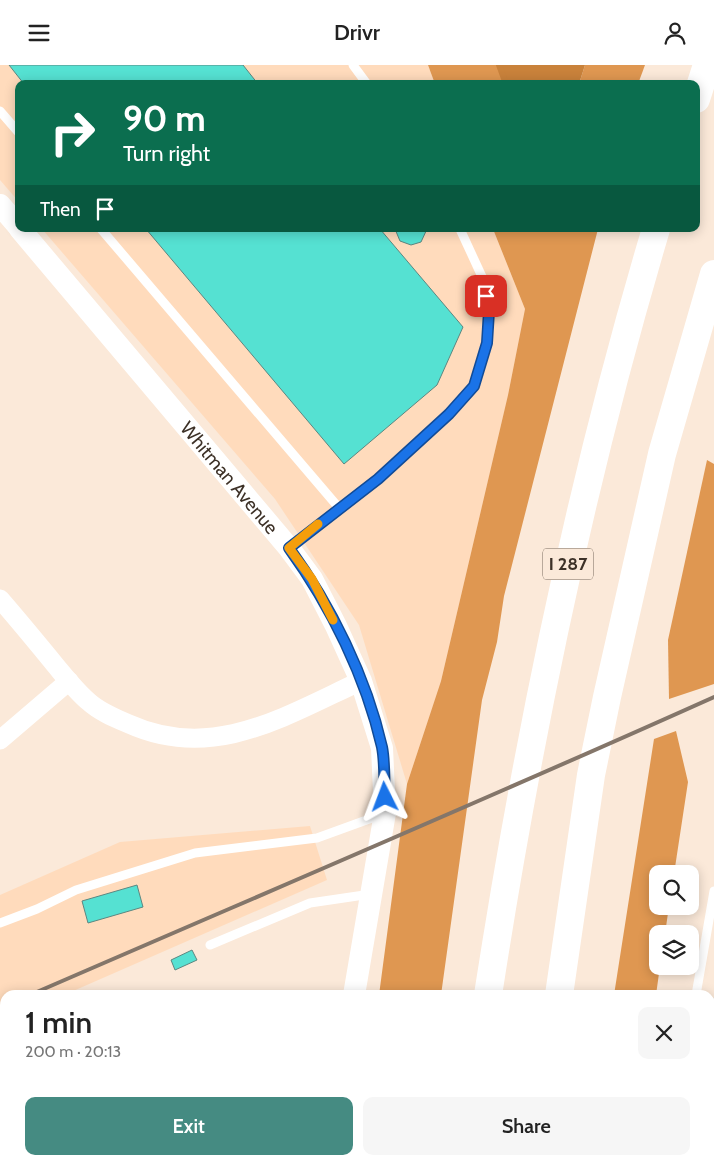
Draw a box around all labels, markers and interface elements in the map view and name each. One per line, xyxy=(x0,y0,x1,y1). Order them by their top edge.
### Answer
icon: menu xyxy=(25,19,53,47)
text: Drivr xyxy=(334,19,380,46)
icon: person xyxy=(661,19,689,47)
text: 90 m xyxy=(123,97,206,140)
icon: right xyxy=(40,100,105,165)
text: Turn right xyxy=(123,140,210,167)
icon: arrive xyxy=(91,195,119,223)
text: Then xyxy=(40,198,81,221)
pin xyxy=(465,275,507,317)
icon: arrive xyxy=(472,282,500,310)
street label: Whitman Avenue xyxy=(176,417,284,538)
road number: I 287 xyxy=(543,549,593,579)
position arrow xyxy=(358,770,410,822)
map controls xyxy=(649,865,699,975)
button: search xyxy=(649,865,699,915)
button: layers xyxy=(649,925,699,975)
text: 1 min xyxy=(25,1004,92,1041)
button: close xyxy=(638,1007,690,1059)
text: 200 m · 20:13 xyxy=(25,1042,121,1061)
button: Exit xyxy=(25,1097,353,1155)
button: Share xyxy=(363,1097,690,1155)

